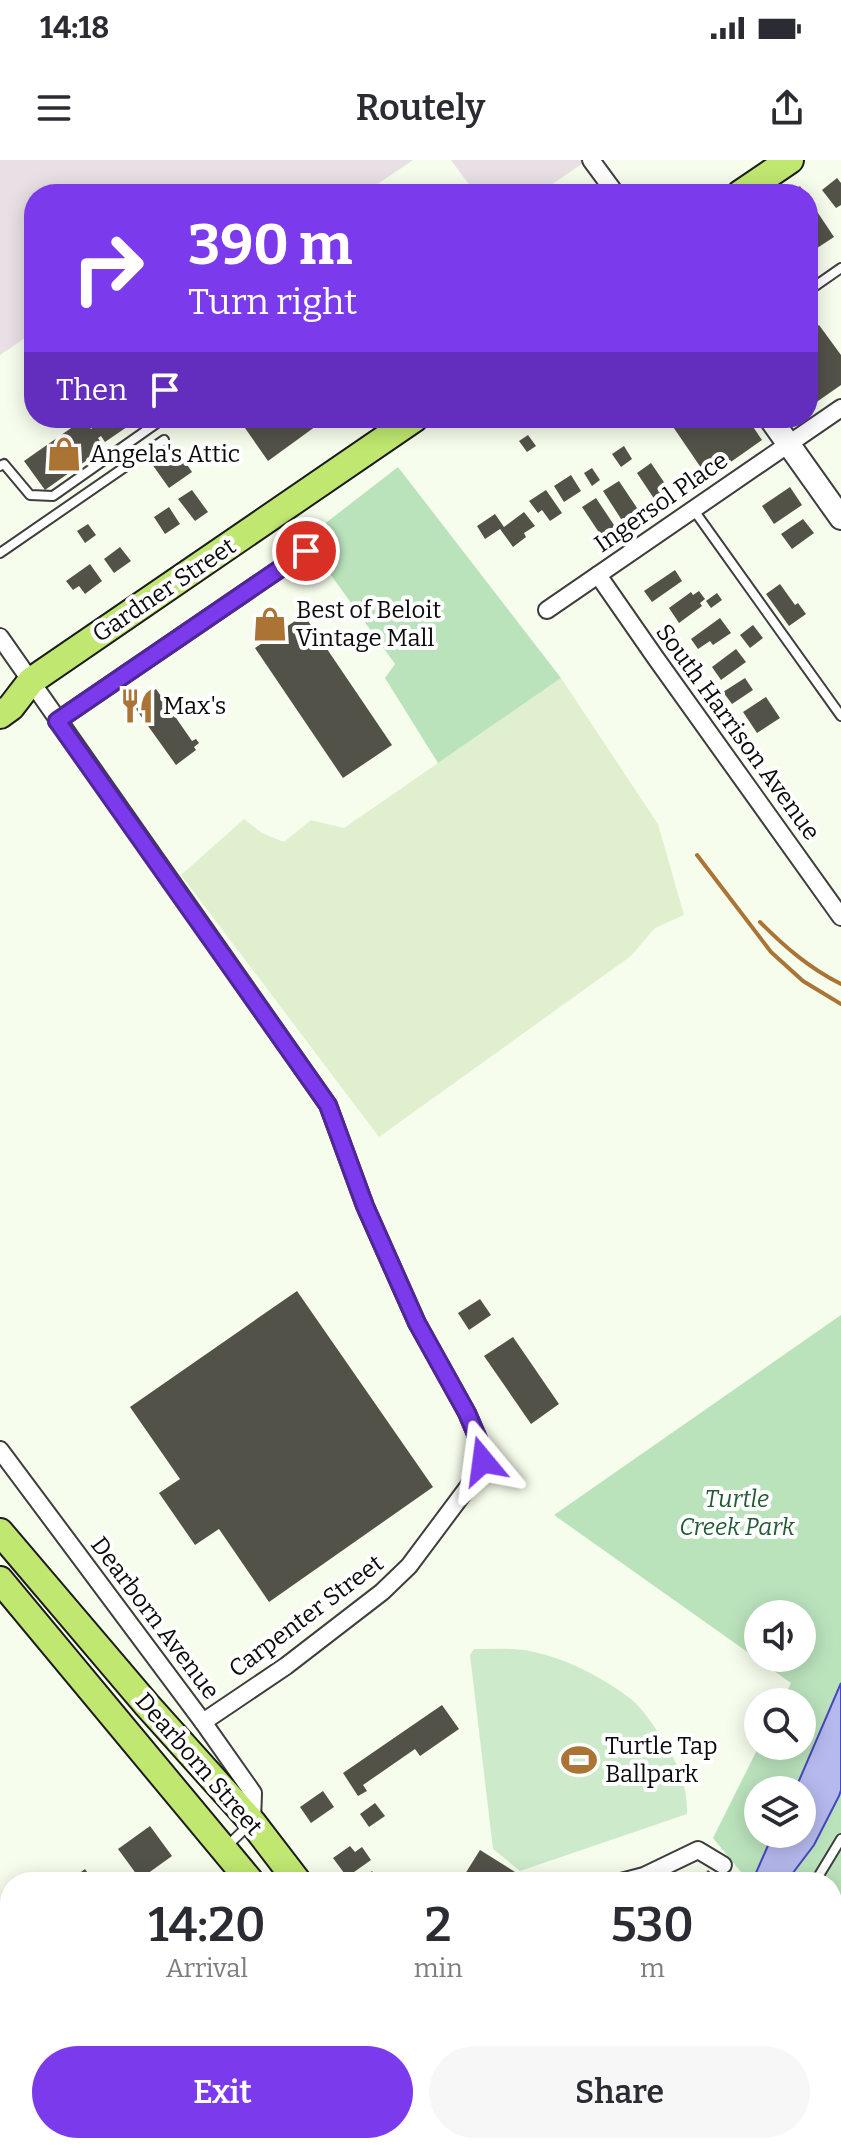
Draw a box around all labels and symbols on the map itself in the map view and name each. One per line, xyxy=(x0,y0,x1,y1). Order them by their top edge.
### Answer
shop icon: Angela's Attic xyxy=(45,435,83,473)
place label: Angela's Attic xyxy=(90,440,240,468)
street label: Ingersol Place xyxy=(589,446,733,558)
pin xyxy=(272,517,340,585)
street label: Gardner Street xyxy=(87,532,241,648)
place label: Best of Beloit Vintage Mall xyxy=(296,596,441,652)
shop icon: Best of Beloit Vintage Mall xyxy=(251,605,289,643)
street label: South Harrison Avenue xyxy=(650,619,826,845)
restaurant icon: Max's xyxy=(118,687,156,725)
place label: Max's xyxy=(163,692,226,720)
position arrow xyxy=(441,1419,525,1503)
park label: Turtle Creek Park xyxy=(679,1485,796,1541)
street label: Dearborn Avenue xyxy=(85,1531,225,1705)
street label: Carpenter Street xyxy=(223,1549,389,1683)
street label: Dearborn Street xyxy=(130,1687,269,1841)
place label: Turtle Tap Ballpark xyxy=(605,1732,717,1788)
sports icon: Turtle Tap Ballpark xyxy=(560,1741,598,1779)

